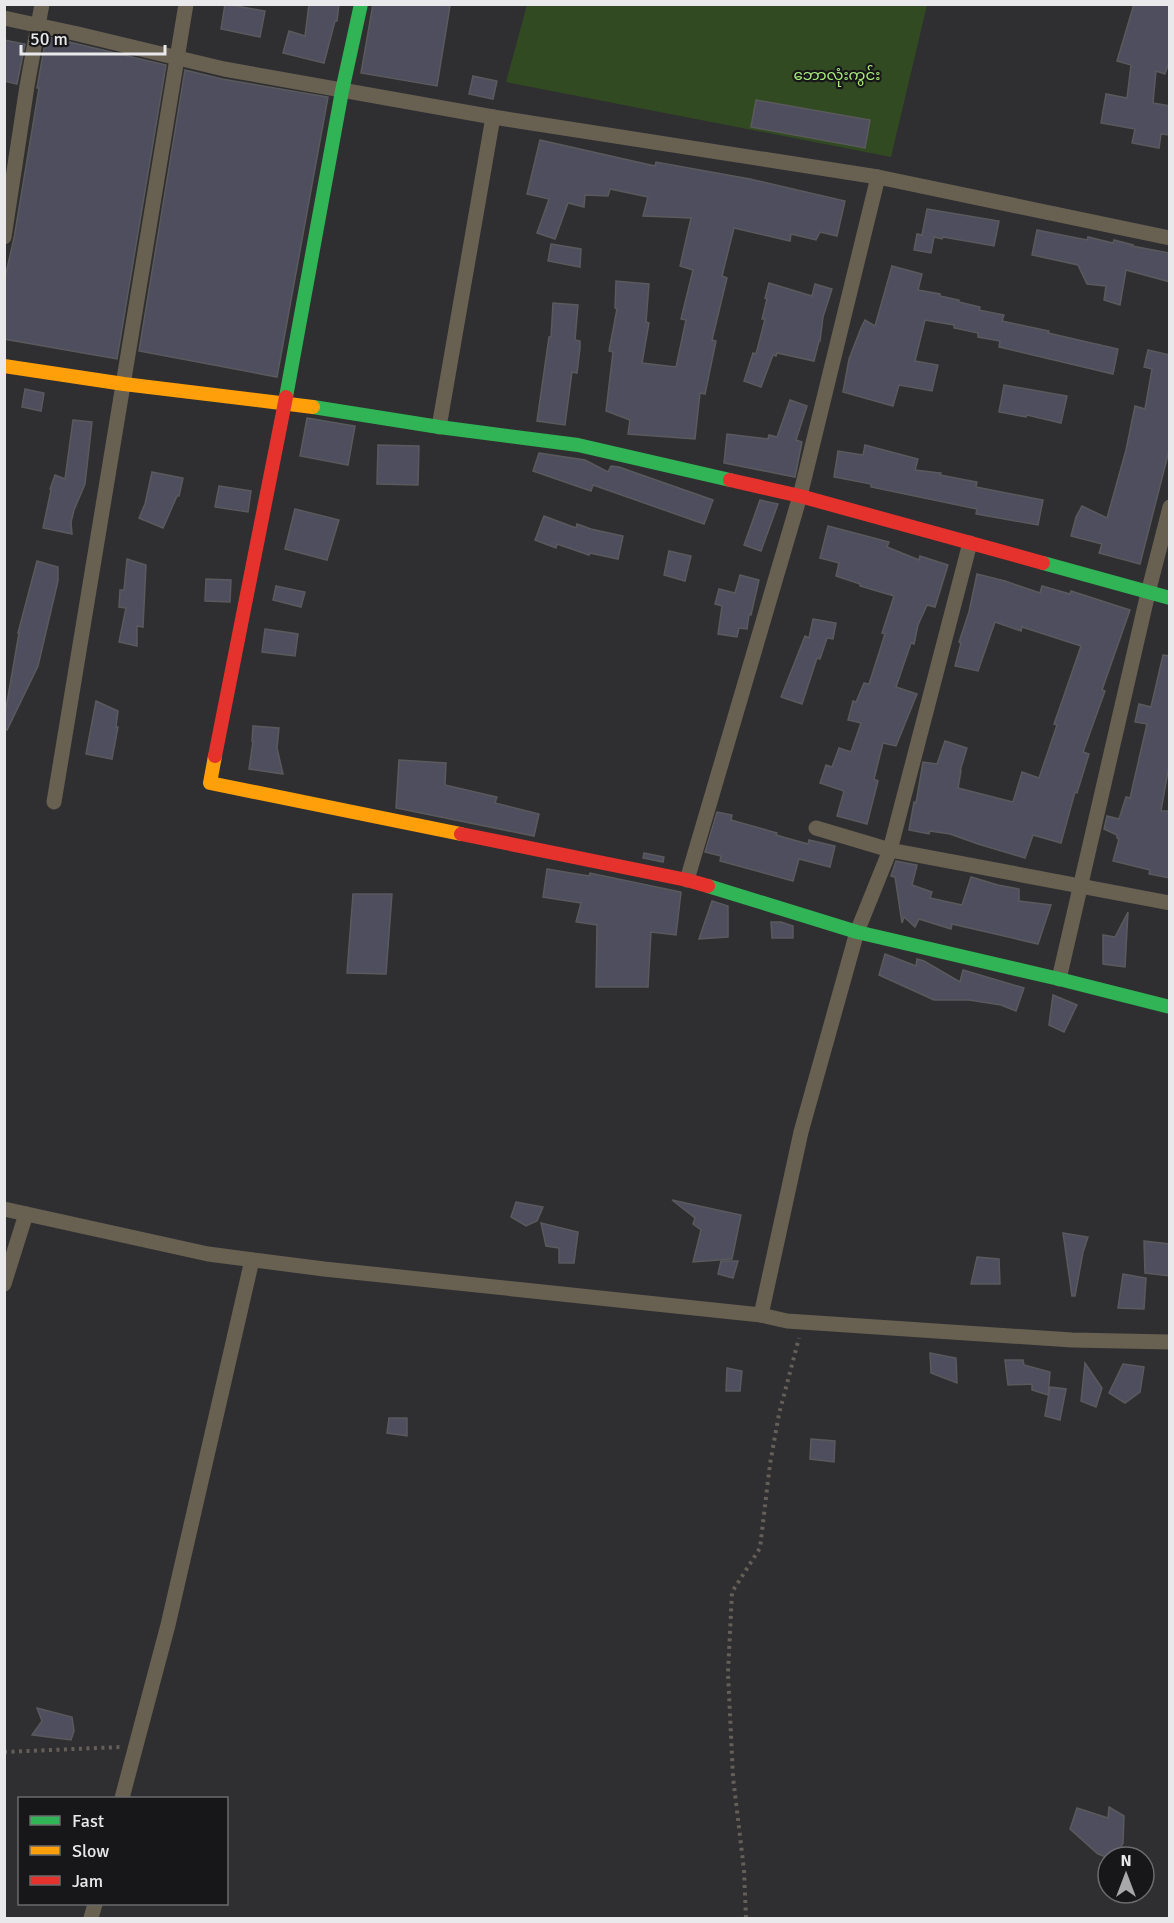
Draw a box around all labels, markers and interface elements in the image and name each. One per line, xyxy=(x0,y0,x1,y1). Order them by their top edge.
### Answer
scale bar xyxy=(21,18,165,56)
text: 50 m xyxy=(30,28,68,50)
park label: ဘောလုံးကွင်း xyxy=(794,65,880,87)
legend xyxy=(18,1797,228,1905)
text: Fast xyxy=(72,1810,104,1832)
text: Slow xyxy=(72,1840,109,1862)
north arrow xyxy=(1096,1845,1156,1905)
text: N xyxy=(1120,1851,1132,1871)
text: Jam xyxy=(72,1870,103,1892)

